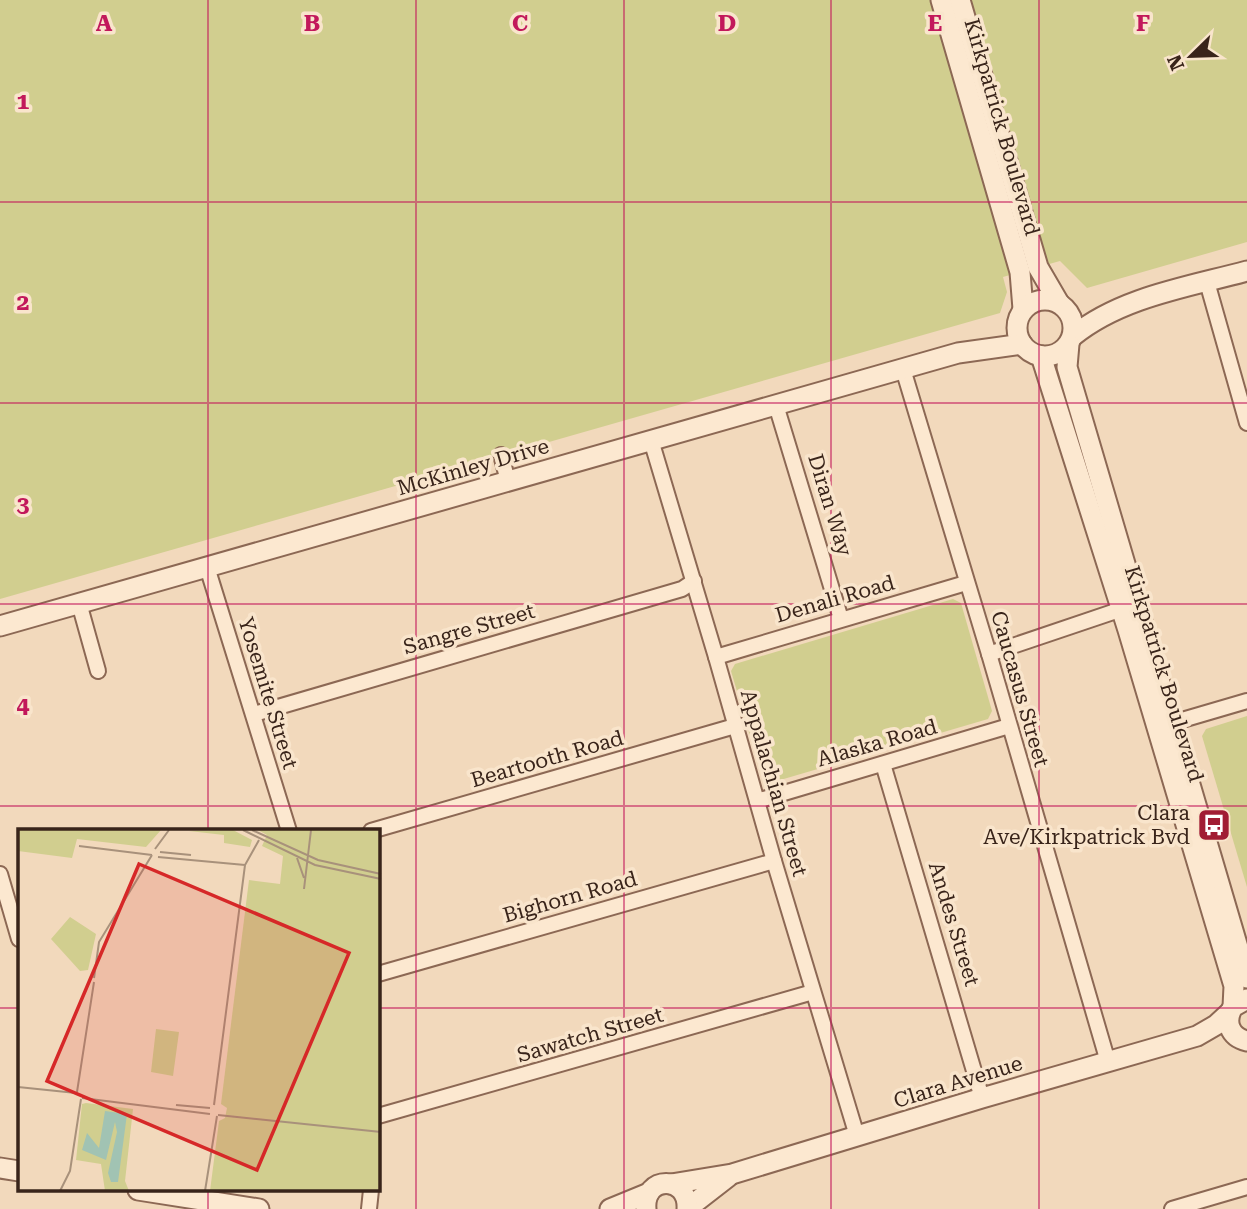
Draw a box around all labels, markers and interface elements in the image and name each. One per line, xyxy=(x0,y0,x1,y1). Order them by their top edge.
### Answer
text: A xyxy=(96,10,113,37)
text: B xyxy=(304,10,320,37)
text: C xyxy=(512,10,528,37)
text: D xyxy=(718,10,736,37)
text: E xyxy=(928,10,942,37)
text: F xyxy=(1136,10,1150,37)
street label: Kirkpatrick Boulevard xyxy=(959,16,1045,239)
north arrow xyxy=(1156,21,1226,91)
text: N xyxy=(1162,51,1189,74)
text: 1 xyxy=(17,88,30,115)
text: 2 xyxy=(17,289,29,316)
street label: McKinley Drive xyxy=(394,434,552,500)
street label: Diran Way xyxy=(803,451,857,559)
text: 3 xyxy=(17,491,30,518)
street label: Kirkpatrick Boulevard xyxy=(1120,563,1208,785)
street label: Denali Road xyxy=(773,570,898,627)
street label: Sangre Street xyxy=(401,599,538,659)
street label: Caucasus Street xyxy=(986,608,1054,770)
street label: Yosemite Street xyxy=(233,614,303,772)
street label: Appalachian Street xyxy=(736,687,812,879)
text: 4 xyxy=(17,692,30,719)
street label: Alaska Road xyxy=(814,714,940,772)
street label: Beartooth Road xyxy=(468,726,627,792)
place label: Clara Ave/Kirkpatrick Bvd xyxy=(983,801,1191,849)
bus stop icon: Clara Ave/Kirkpatrick Bvd xyxy=(1195,806,1233,844)
inset map xyxy=(18,829,380,1192)
street label: Andes Street xyxy=(924,859,984,989)
street label: Bighorn Road xyxy=(500,866,640,928)
street label: Sawatch Street xyxy=(514,1003,666,1067)
street label: Clara Avenue xyxy=(891,1051,1025,1113)

